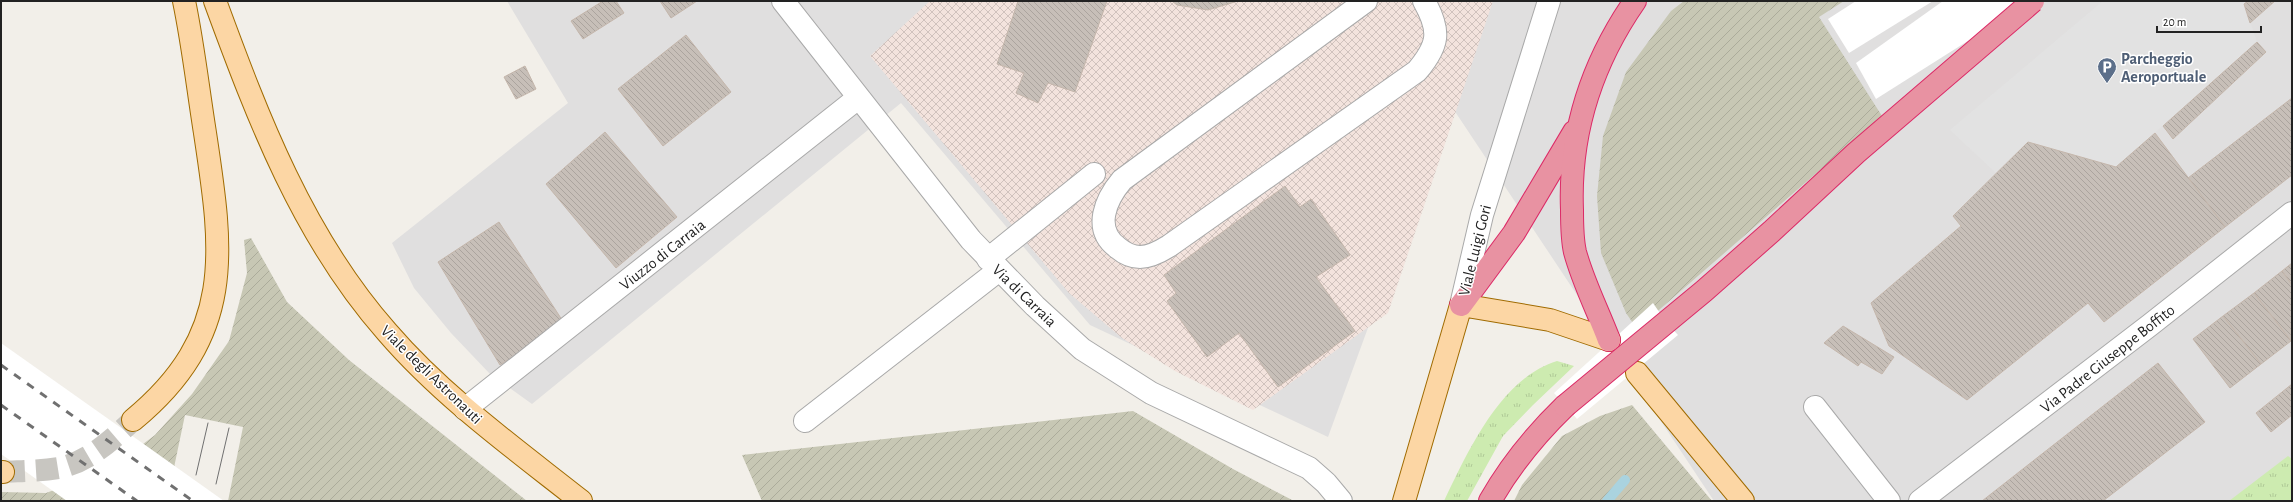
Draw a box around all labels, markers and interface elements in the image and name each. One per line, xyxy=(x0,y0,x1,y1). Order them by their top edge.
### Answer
scale bar xyxy=(2157,8,2261,34)
text: 20 m xyxy=(2163,16,2186,28)
place label: Parcheggio Aeroportuale xyxy=(2121,51,2207,85)
parking icon: Parcheggio Aeroportuale xyxy=(2096,56,2118,84)
street label: Viale Luigi Gori xyxy=(1456,203,1494,297)
street label: Viuzzo di Carraia xyxy=(617,217,708,293)
street label: Via di Carraia xyxy=(989,261,1059,330)
street label: Via Padre Giuseppe Boffito xyxy=(2038,302,2178,416)
street label: Viale degli Astronauti xyxy=(378,322,485,427)

